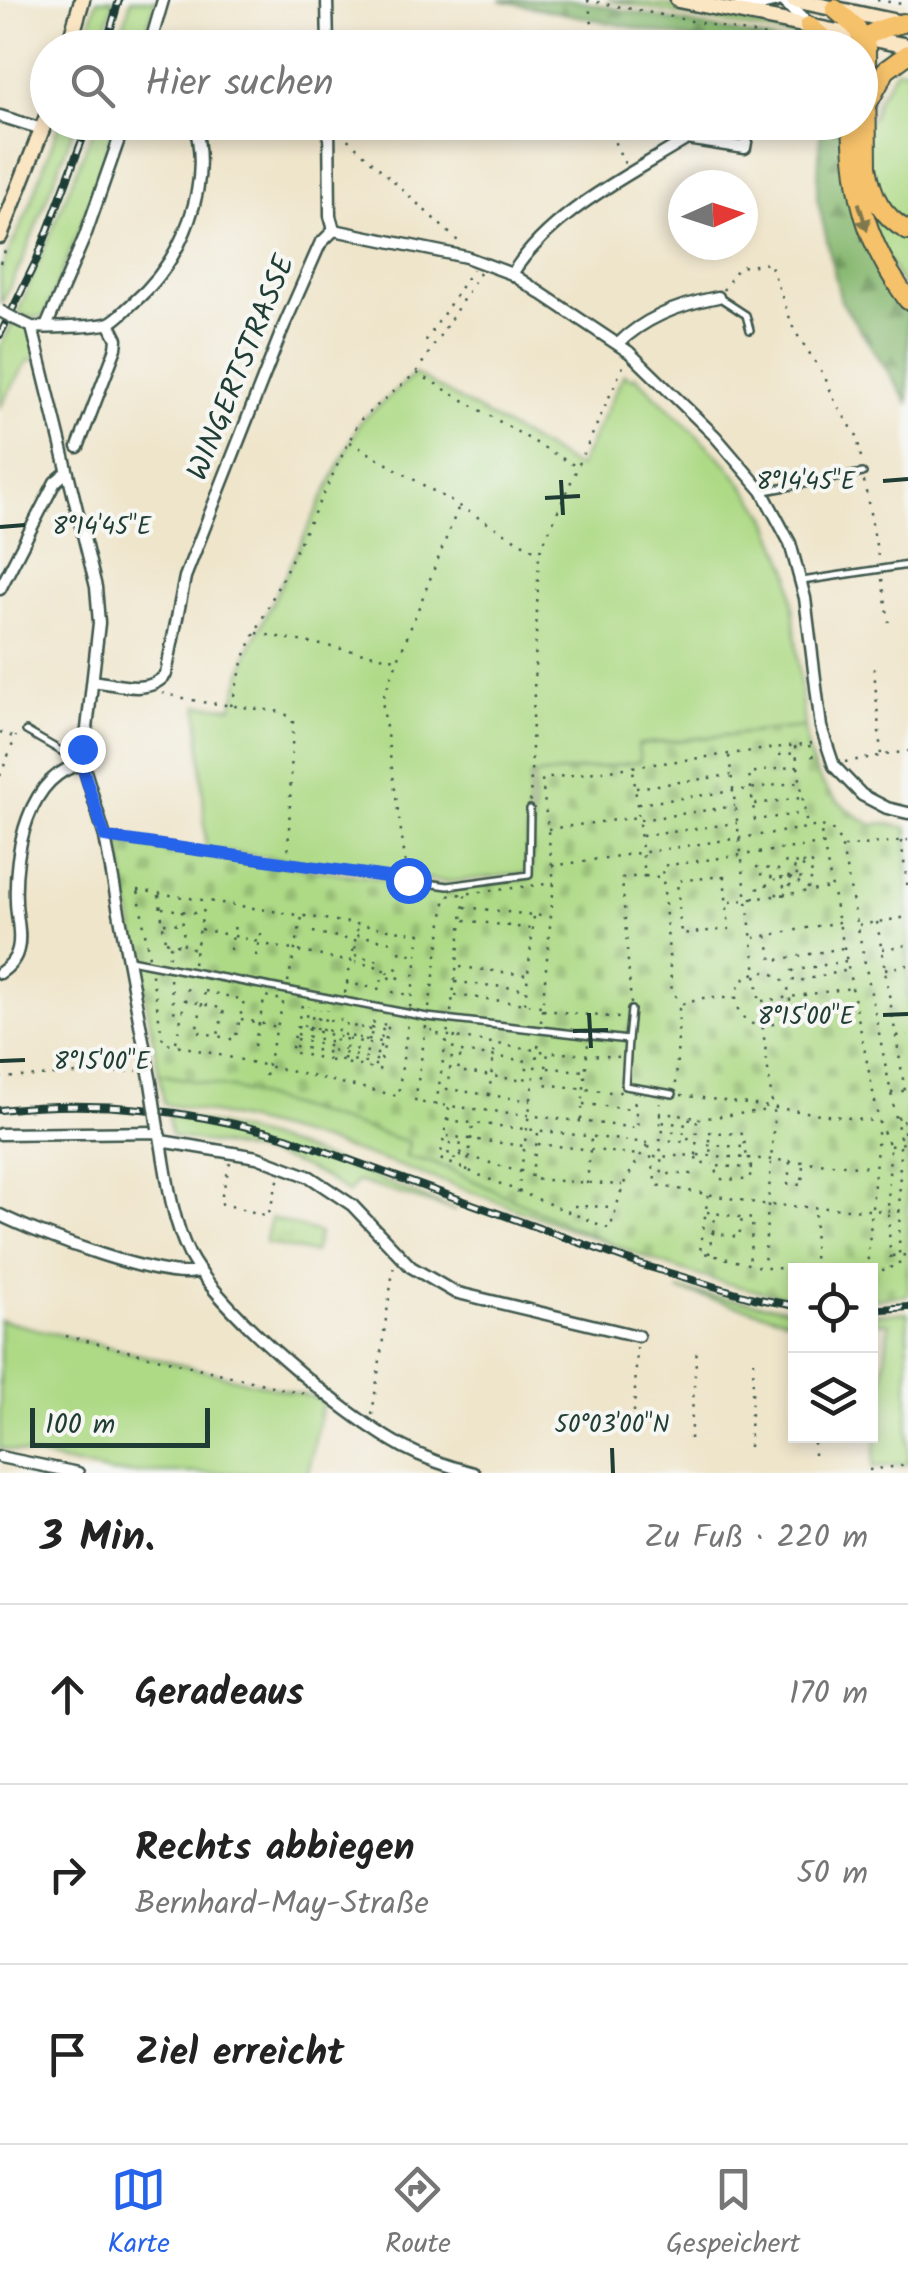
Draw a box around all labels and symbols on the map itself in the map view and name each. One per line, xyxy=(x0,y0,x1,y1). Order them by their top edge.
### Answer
north arrow xyxy=(668,170,758,260)
one-way arrow xyxy=(856,202,871,232)
street label: WINGERTSTRASSE xyxy=(175,247,310,488)
text: 8°14'45"E xyxy=(757,462,857,502)
text: 8°14'45"E xyxy=(53,507,153,547)
route end xyxy=(60,727,106,773)
route start xyxy=(386,858,432,904)
text: 8°15'00"E xyxy=(758,997,856,1037)
text: 8°15'00"E xyxy=(54,1042,152,1082)
scale bar xyxy=(30,1403,210,1448)
text: 50°03'00"N xyxy=(554,1405,670,1445)

